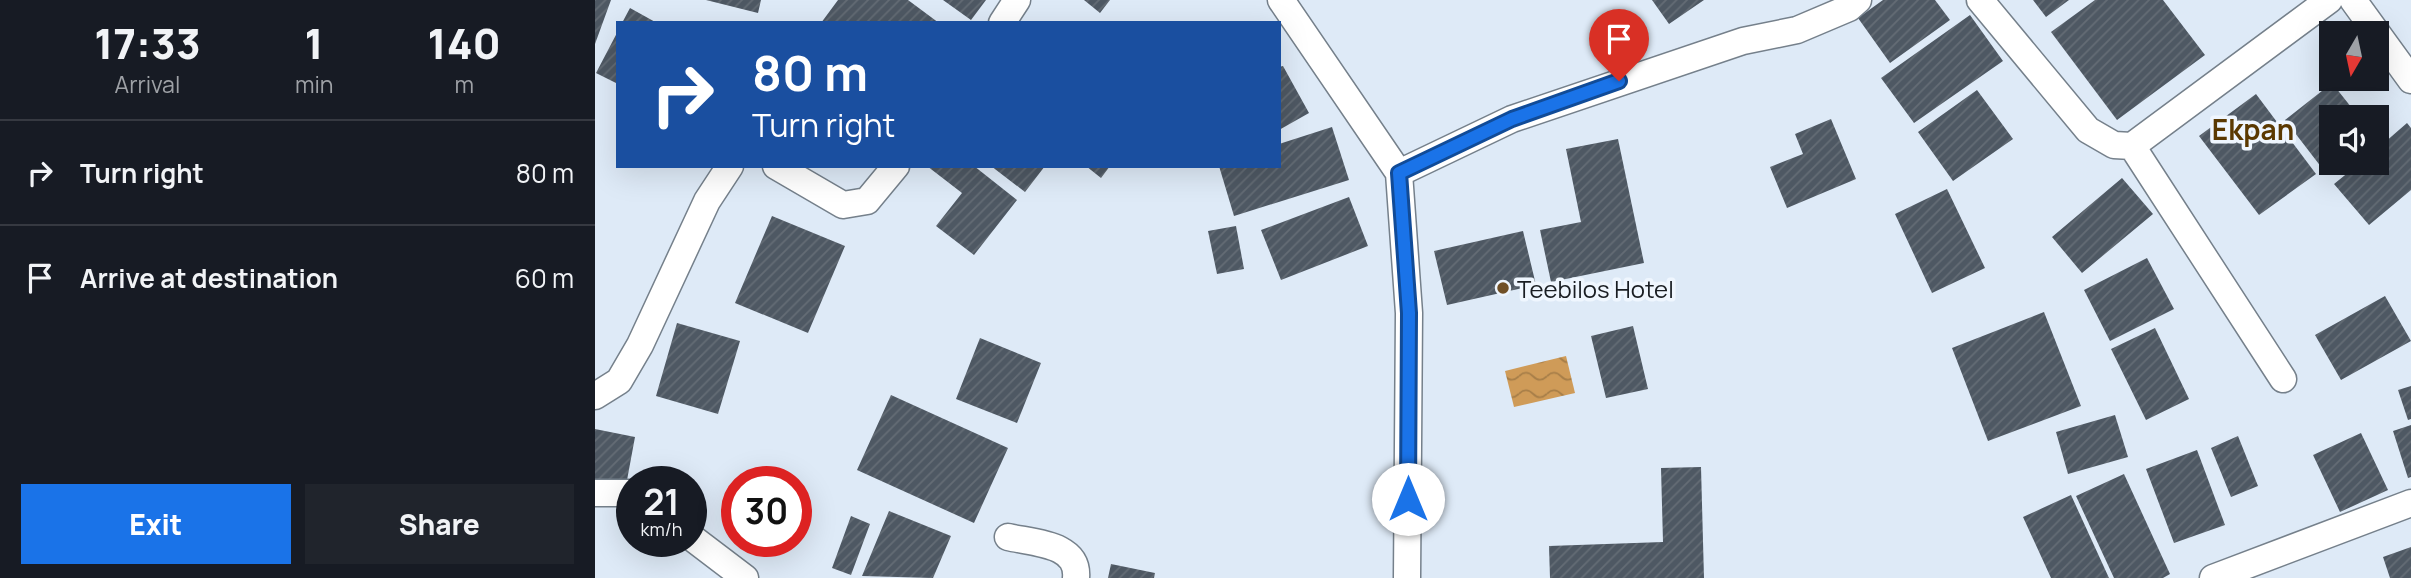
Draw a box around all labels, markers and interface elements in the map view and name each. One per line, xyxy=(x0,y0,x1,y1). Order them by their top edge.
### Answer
pin xyxy=(1589,9,1649,81)
text: 17:33 xyxy=(94,14,201,72)
text: 1 xyxy=(305,14,324,72)
text: 140 xyxy=(428,14,501,72)
icon: arrive xyxy=(1600,20,1638,58)
north arrow xyxy=(2319,21,2389,91)
map controls xyxy=(2319,21,2389,175)
text: 80 m xyxy=(752,39,868,106)
icon: right xyxy=(637,49,728,140)
text: Arrival xyxy=(115,68,180,100)
text: min xyxy=(295,68,333,100)
text: m xyxy=(454,68,474,100)
text: Turn right xyxy=(752,103,895,147)
button: sound xyxy=(2319,105,2389,175)
district label: Ekpan xyxy=(2212,110,2294,148)
icon: right xyxy=(21,154,59,192)
text: Turn right xyxy=(80,155,204,191)
text: 80 m xyxy=(516,155,574,191)
icon: arrive xyxy=(21,259,59,297)
text: Arrive at destination xyxy=(80,260,338,296)
text: 60 m xyxy=(515,260,574,296)
place label: Teebilos Hotel xyxy=(1517,272,1674,305)
marker: Teebilos Hotel xyxy=(1495,280,1511,296)
position arrow xyxy=(1371,462,1445,536)
speed limit sign: 30 xyxy=(721,466,812,557)
text: 21 xyxy=(643,478,680,526)
button: Exit xyxy=(21,484,291,564)
button: Share xyxy=(305,484,574,564)
text: km/h xyxy=(641,517,682,541)

